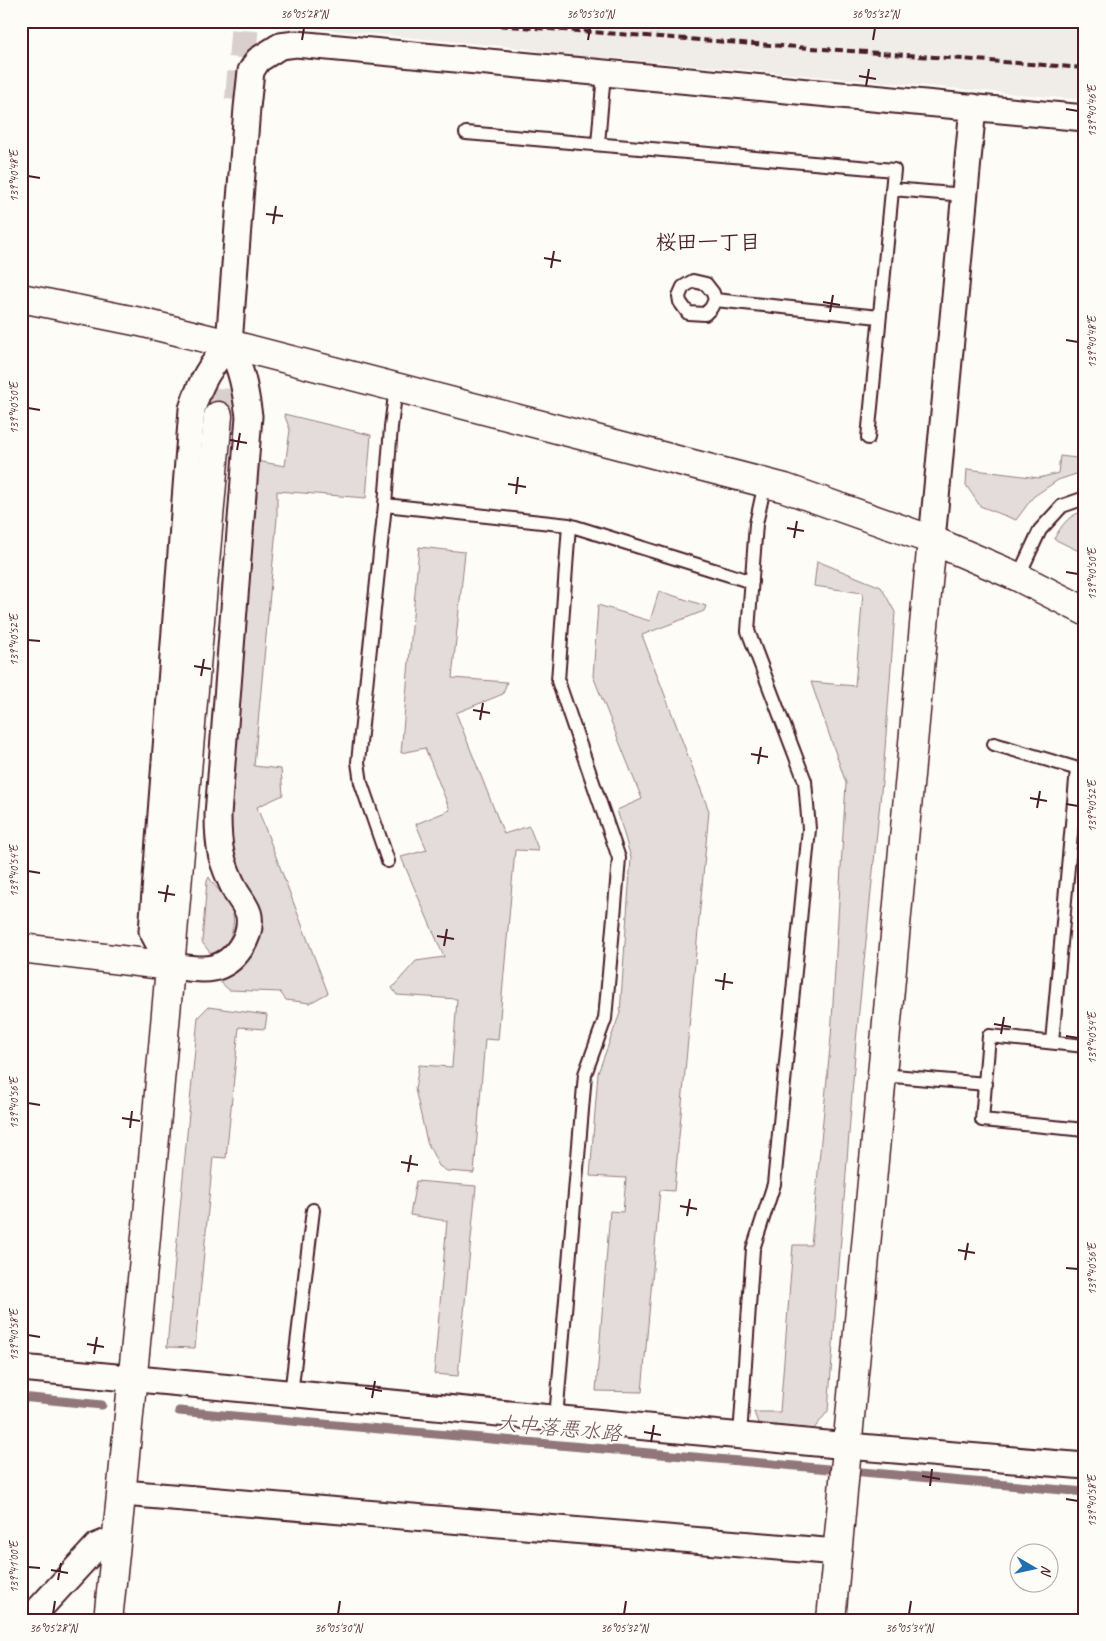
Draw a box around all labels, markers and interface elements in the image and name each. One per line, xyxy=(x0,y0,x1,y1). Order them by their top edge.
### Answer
text: 36°05'28"N xyxy=(280,6,329,22)
text: 36°05'30"N xyxy=(566,6,615,22)
text: 36°05'32"N xyxy=(851,6,900,22)
text: 139°40'46"E xyxy=(1084,83,1100,137)
text: 139°40'48"E xyxy=(6,148,22,202)
district label: 桜田一丁目 xyxy=(656,229,761,255)
text: 139°40'48"E xyxy=(1084,314,1100,368)
text: 139°40'50"E xyxy=(6,380,22,434)
text: 139°40'50"E xyxy=(1084,546,1100,600)
text: 139°40'52"E xyxy=(6,612,22,666)
text: 139°40'52"E xyxy=(1084,778,1100,832)
text: 139°40'54"E xyxy=(6,843,22,897)
text: 139°40'54"E xyxy=(1084,1010,1100,1064)
text: 139°40'56"E xyxy=(6,1075,22,1129)
text: 139°40'56"E xyxy=(1084,1241,1100,1295)
text: 139°40'58"E xyxy=(6,1307,22,1361)
water label: 大中落悪水路 xyxy=(495,1410,624,1447)
text: 139°40'58"E xyxy=(1084,1473,1100,1527)
text: 139°41'00"E xyxy=(6,1539,22,1593)
north arrow xyxy=(1008,1544,1058,1594)
text: N xyxy=(1037,1564,1055,1578)
text: 36°05'28"N xyxy=(29,1620,78,1636)
text: 36°05'30"N xyxy=(314,1620,363,1636)
text: 36°05'32"N xyxy=(600,1620,649,1636)
text: 36°05'34"N xyxy=(885,1620,934,1636)

